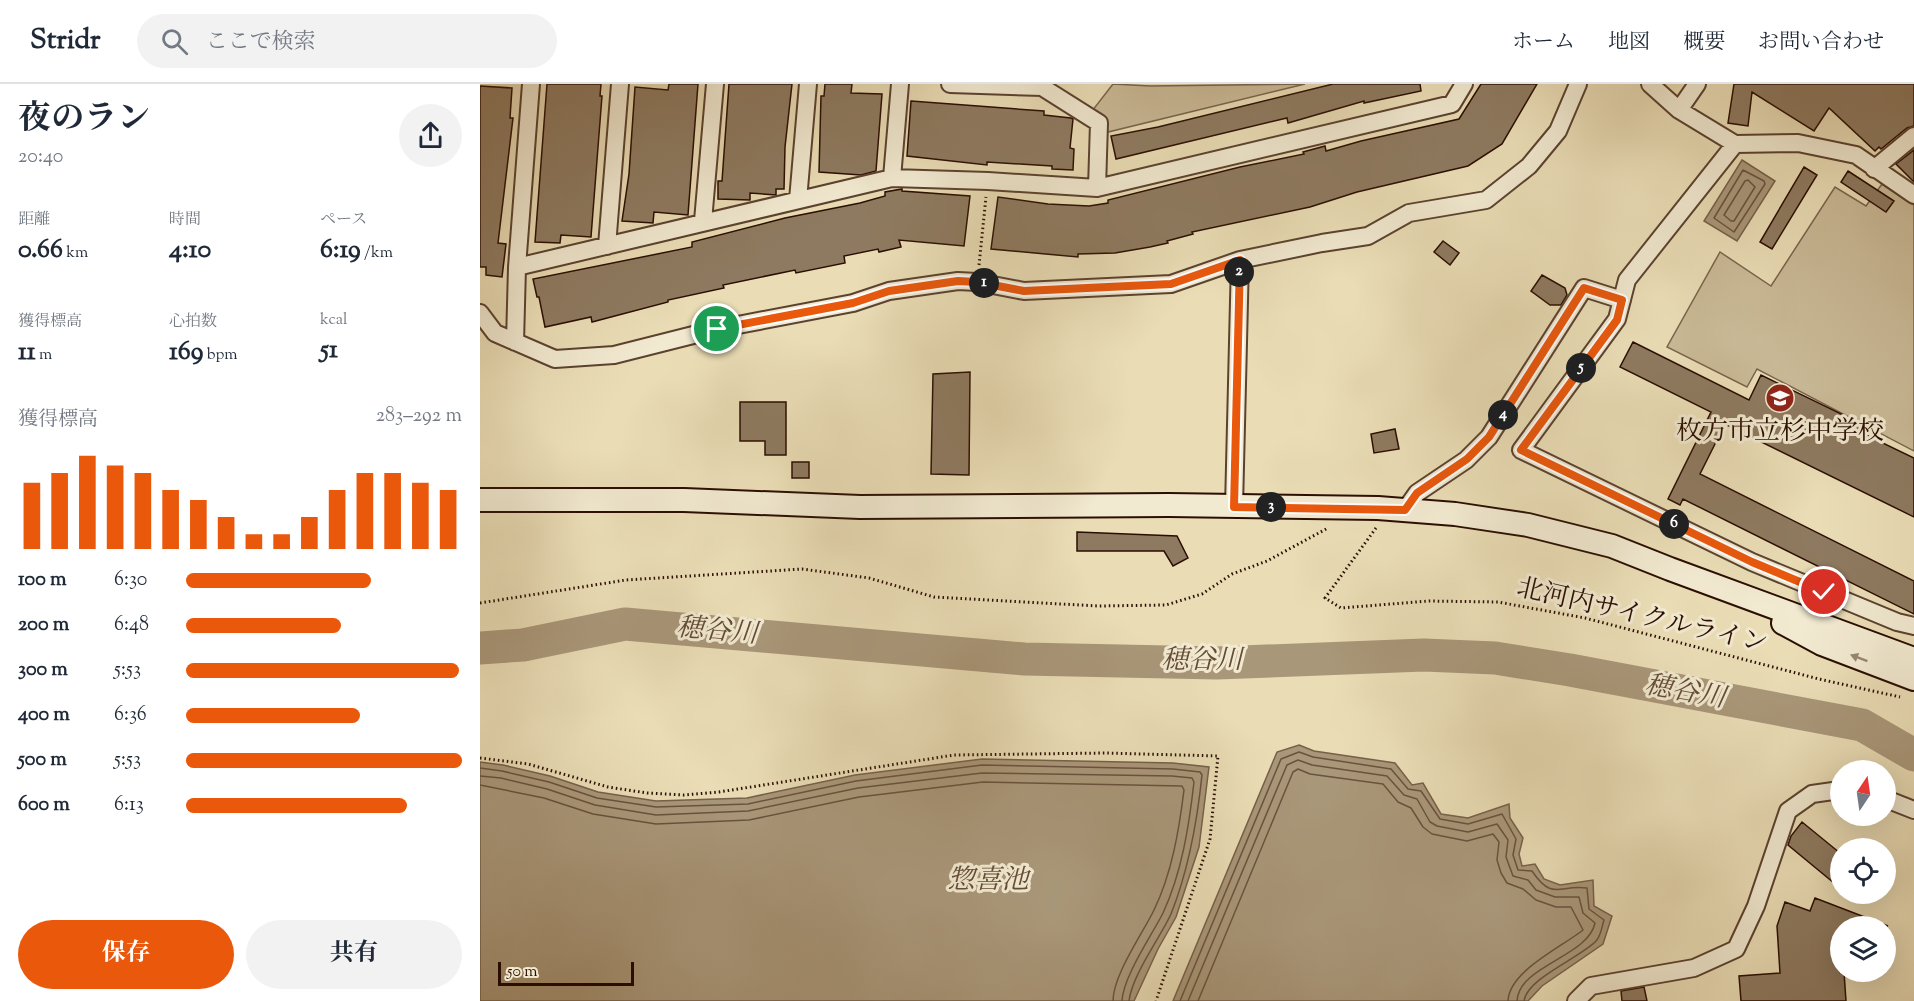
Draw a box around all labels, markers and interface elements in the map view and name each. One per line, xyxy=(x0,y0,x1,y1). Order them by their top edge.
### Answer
search box xyxy=(137,14,557,68)
text: Stridr xyxy=(30,21,101,61)
icon: search xyxy=(158,25,191,58)
text: ここで検索 xyxy=(206,27,316,59)
text: ホーム xyxy=(1512,28,1575,58)
text: 地図 xyxy=(1608,28,1650,58)
text: 概要 xyxy=(1683,28,1725,58)
text: お問い合わせ xyxy=(1758,28,1884,58)
text: 夜のラン xyxy=(18,96,150,144)
button: share xyxy=(399,104,462,167)
text: 20:40 xyxy=(18,143,63,172)
text: 距離 xyxy=(18,209,50,232)
text: 時間 xyxy=(169,209,201,232)
text: ペース xyxy=(320,209,367,232)
text: 0.66 xyxy=(18,232,63,269)
text: 4:10 xyxy=(169,232,211,269)
text: 6:19 xyxy=(320,232,361,269)
text: km xyxy=(63,242,88,265)
text: /km xyxy=(361,242,393,265)
pin: 2 xyxy=(1224,257,1254,287)
text: 2 xyxy=(1235,260,1243,283)
pin: 1 xyxy=(969,268,999,298)
text: 1 xyxy=(981,271,987,294)
pin xyxy=(691,303,742,354)
text: kcal xyxy=(320,309,348,332)
text: 獲得標高 xyxy=(18,311,82,334)
text: 心拍数 xyxy=(169,311,217,334)
icon: arrive xyxy=(700,312,733,345)
text: 51 xyxy=(320,332,338,369)
text: 11 xyxy=(18,334,36,371)
text: 169 xyxy=(169,334,203,371)
text: m xyxy=(36,344,52,367)
text: bpm xyxy=(203,344,238,367)
pin: 5 xyxy=(1566,353,1596,383)
text: 5 xyxy=(1578,356,1584,379)
school or university icon: 枚方市立杉中学校 xyxy=(1764,382,1796,414)
pin: 4 xyxy=(1488,400,1518,430)
text: 283–292 m xyxy=(376,402,462,431)
text: 4 xyxy=(1499,403,1507,426)
text: 獲得標高 xyxy=(18,406,98,435)
place label: 枚方市立杉中学校 xyxy=(1676,414,1884,451)
pin: 3 xyxy=(1256,492,1286,522)
text: 3 xyxy=(1268,495,1274,518)
pin: 6 xyxy=(1659,509,1689,539)
text: 6 xyxy=(1670,512,1678,535)
text: 100 m xyxy=(18,566,67,595)
text: 6:30 xyxy=(114,566,147,595)
pin xyxy=(1798,566,1849,617)
street label: 北河内サイクルライン xyxy=(1513,570,1771,664)
icon: check xyxy=(1807,575,1840,608)
water label: 穂谷川 xyxy=(675,609,762,655)
text: 200 m xyxy=(18,611,69,640)
text: 6:48 xyxy=(114,611,149,640)
water label: 穂谷川 xyxy=(1162,642,1245,681)
one-way arrow xyxy=(1850,653,1868,663)
text: 300 m xyxy=(18,656,68,685)
text: 5:53 xyxy=(114,656,141,685)
water label: 穂谷川 xyxy=(1642,667,1731,720)
text: 400 m xyxy=(18,701,70,730)
text: 6:36 xyxy=(114,701,147,730)
text: 500 m xyxy=(18,746,67,775)
text: 5:53 xyxy=(114,746,141,775)
north arrow xyxy=(1830,760,1896,826)
map controls xyxy=(1830,760,1896,982)
text: 600 m xyxy=(18,791,70,820)
text: 6:13 xyxy=(114,791,144,820)
button: locate xyxy=(1830,838,1896,904)
water label: 惣喜池 xyxy=(948,862,1031,901)
button: layers xyxy=(1830,916,1896,982)
button: 保存 xyxy=(18,920,234,989)
button: 共有 xyxy=(246,920,462,989)
scale bar xyxy=(498,959,634,986)
text: 50 m xyxy=(507,961,538,984)

